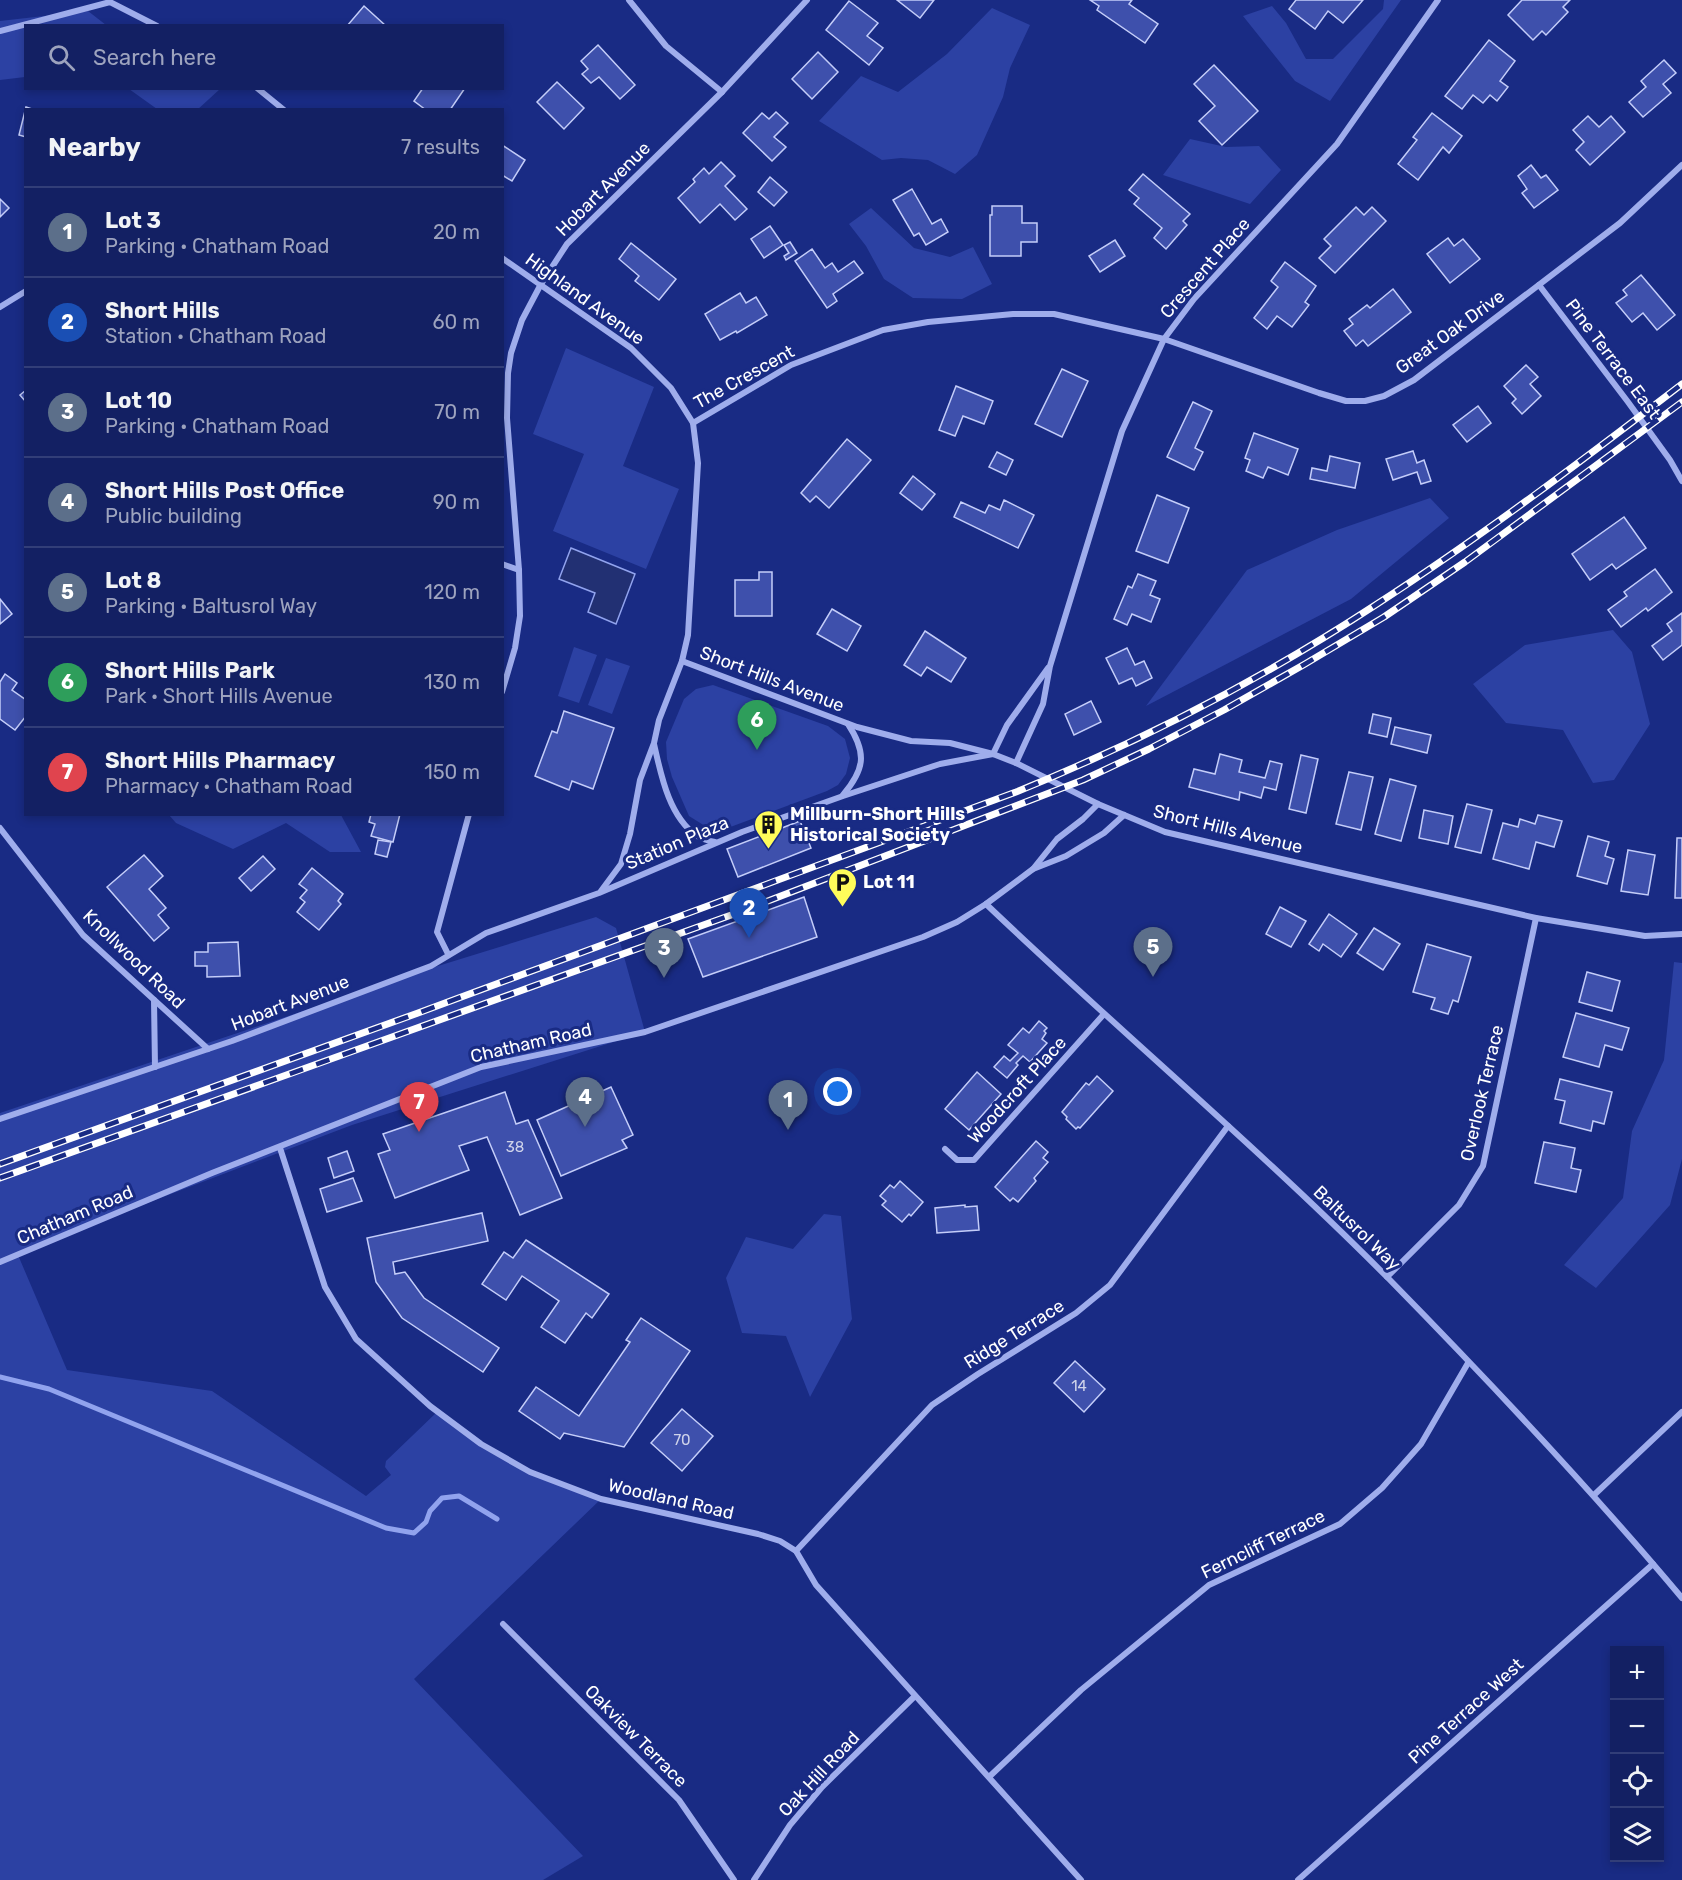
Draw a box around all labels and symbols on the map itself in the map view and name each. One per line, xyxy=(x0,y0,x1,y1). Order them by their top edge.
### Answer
street label: Hobart Avenue xyxy=(551,137,655,241)
street label: Crescent Place xyxy=(1155,213,1255,323)
street label: Highland Avenue xyxy=(521,248,649,350)
street label: Great Oak Drive xyxy=(1391,285,1509,379)
street label: Pine Terrace East xyxy=(1561,295,1665,423)
street label: The Crescent xyxy=(690,340,798,414)
street label: Short Hills Avenue xyxy=(697,641,847,717)
pin: 6 xyxy=(738,700,777,750)
street label: Short Hills Avenue xyxy=(1151,800,1305,858)
place label: Millburn-Short Hills Historical Society xyxy=(790,803,965,846)
building icon: Millburn-Short Hills Historical Society xyxy=(753,808,785,850)
street label: Station Plaza xyxy=(622,811,732,875)
parking icon: Lot 11 xyxy=(826,866,858,908)
place label: Lot 11 xyxy=(863,871,915,893)
pin: 2 xyxy=(730,888,768,938)
street label: Knollwood Road xyxy=(78,905,190,1013)
pin: 3 xyxy=(644,928,684,978)
pin: 5 xyxy=(1134,928,1172,977)
street label: Hobart Avenue xyxy=(228,970,352,1036)
street label: Chatham Road xyxy=(468,1018,594,1068)
street label: Overlook Terrace xyxy=(1456,1023,1508,1163)
street label: Woodcroft Place xyxy=(963,1032,1071,1148)
your location xyxy=(823,1077,852,1106)
pin: 4 xyxy=(566,1078,604,1127)
pin: 1 xyxy=(768,1080,808,1130)
pin: 7 xyxy=(400,1082,438,1132)
house number: 38 xyxy=(506,1138,524,1156)
street label: Chatham Road xyxy=(14,1181,136,1249)
street label: Baltusrol Way xyxy=(1309,1181,1405,1275)
street label: Ridge Terrace xyxy=(960,1294,1068,1374)
house number: 14 xyxy=(1071,1377,1087,1395)
house number: 70 xyxy=(673,1431,691,1449)
street label: Woodland Road xyxy=(606,1474,736,1524)
street label: Ferncliff Terrace xyxy=(1197,1505,1329,1583)
street label: Pine Terrace West xyxy=(1404,1653,1528,1769)
street label: Oakview Terrace xyxy=(580,1680,692,1792)
street label: Oak Hill Road xyxy=(774,1727,864,1821)

